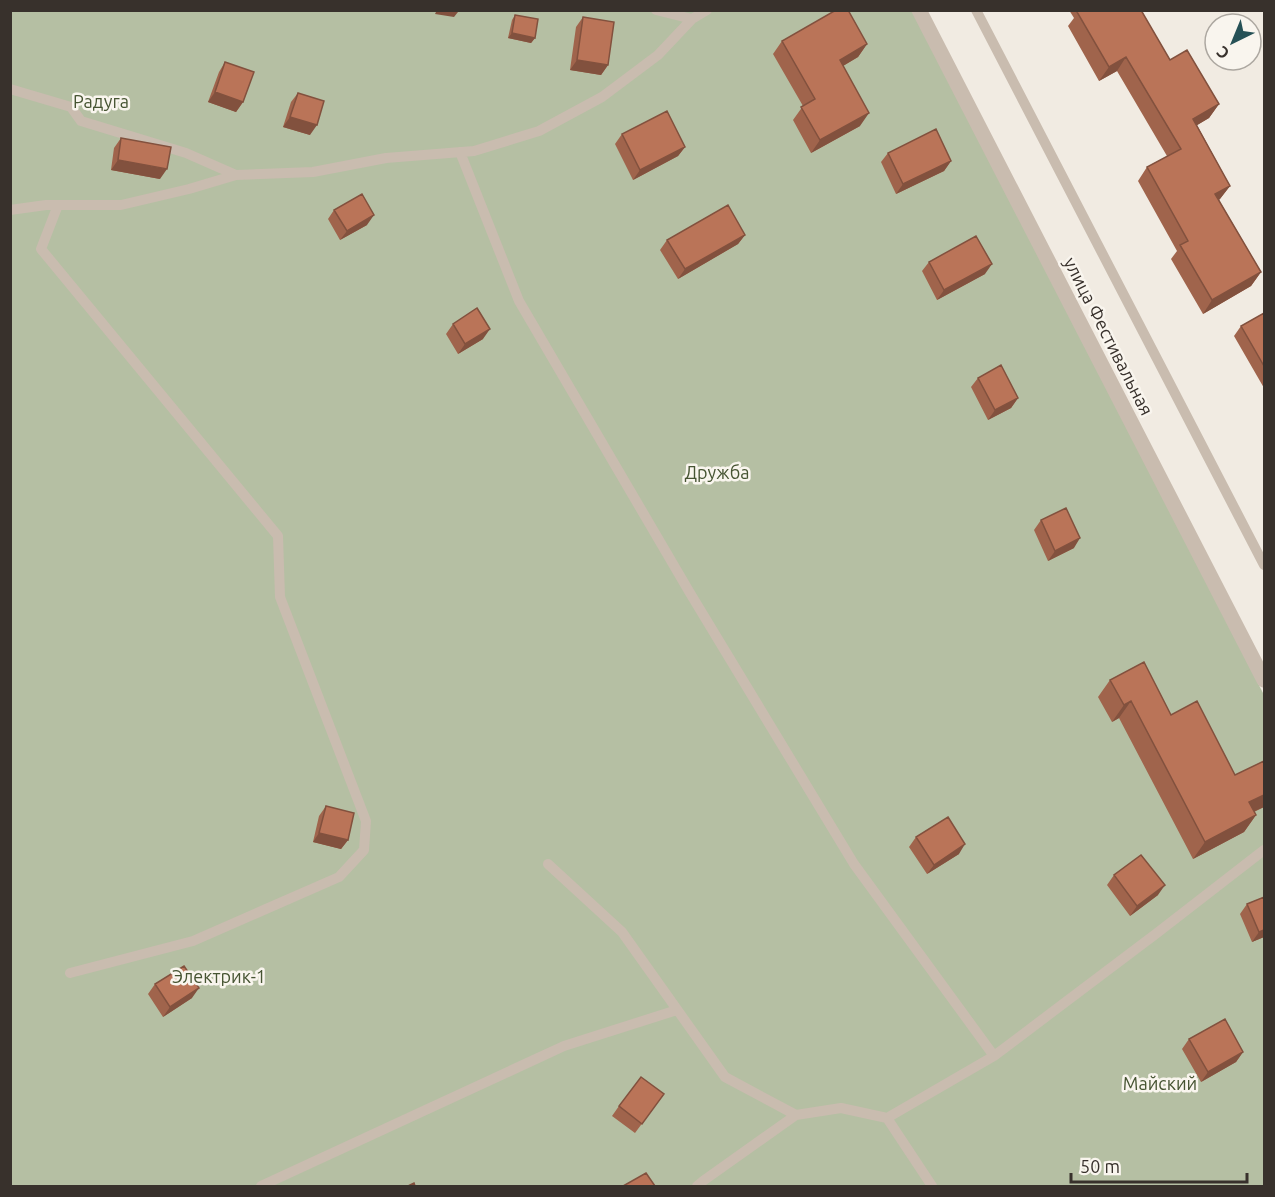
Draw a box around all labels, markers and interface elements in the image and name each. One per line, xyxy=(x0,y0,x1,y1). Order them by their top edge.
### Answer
north arrow xyxy=(1203,12,1263,72)
text: С xyxy=(1213,43,1233,63)
park label: Радуга xyxy=(73,91,129,111)
street label: улица Фестивальная xyxy=(1060,254,1158,418)
park label: Дружба xyxy=(685,462,749,482)
park label: Электрик-1 xyxy=(172,966,266,986)
park label: Майский xyxy=(1123,1073,1197,1093)
scale bar xyxy=(1071,1146,1246,1184)
text: 50 m xyxy=(1080,1156,1120,1176)

